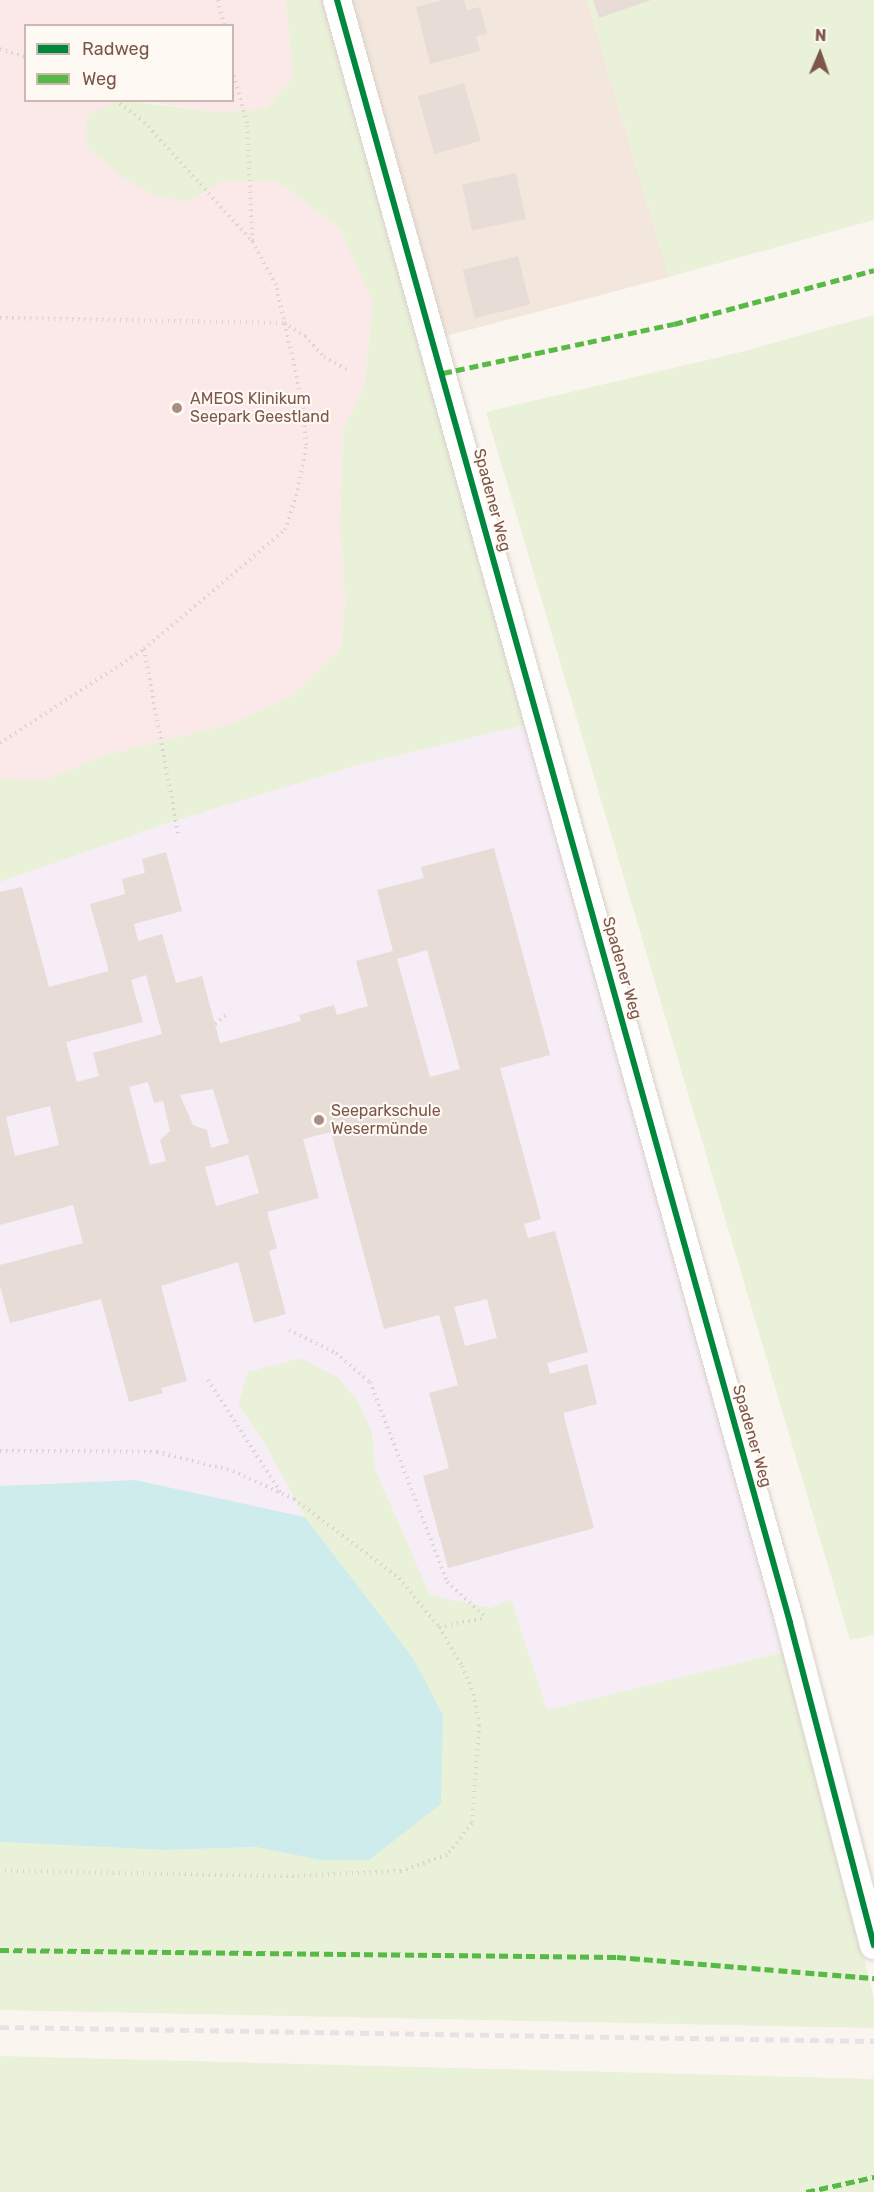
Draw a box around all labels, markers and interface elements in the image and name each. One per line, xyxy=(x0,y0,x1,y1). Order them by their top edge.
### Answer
legend xyxy=(24,24,234,102)
north arrow xyxy=(790,24,850,84)
text: N xyxy=(815,26,827,45)
text: Radweg xyxy=(82,38,149,60)
text: Weg xyxy=(82,68,117,90)
place label: AMEOS Klinikum Seepark Geestland xyxy=(190,389,330,427)
marker: AMEOS Klinikum Seepark Geestland xyxy=(168,399,186,417)
street label: Spadener Weg xyxy=(469,446,515,554)
street label: Spadener Weg xyxy=(598,914,646,1022)
place label: Seeparkschule Wesermünde xyxy=(331,1101,441,1139)
marker: Seeparkschule Wesermünde xyxy=(312,1113,326,1127)
street label: Spadener Weg xyxy=(728,1382,776,1490)

